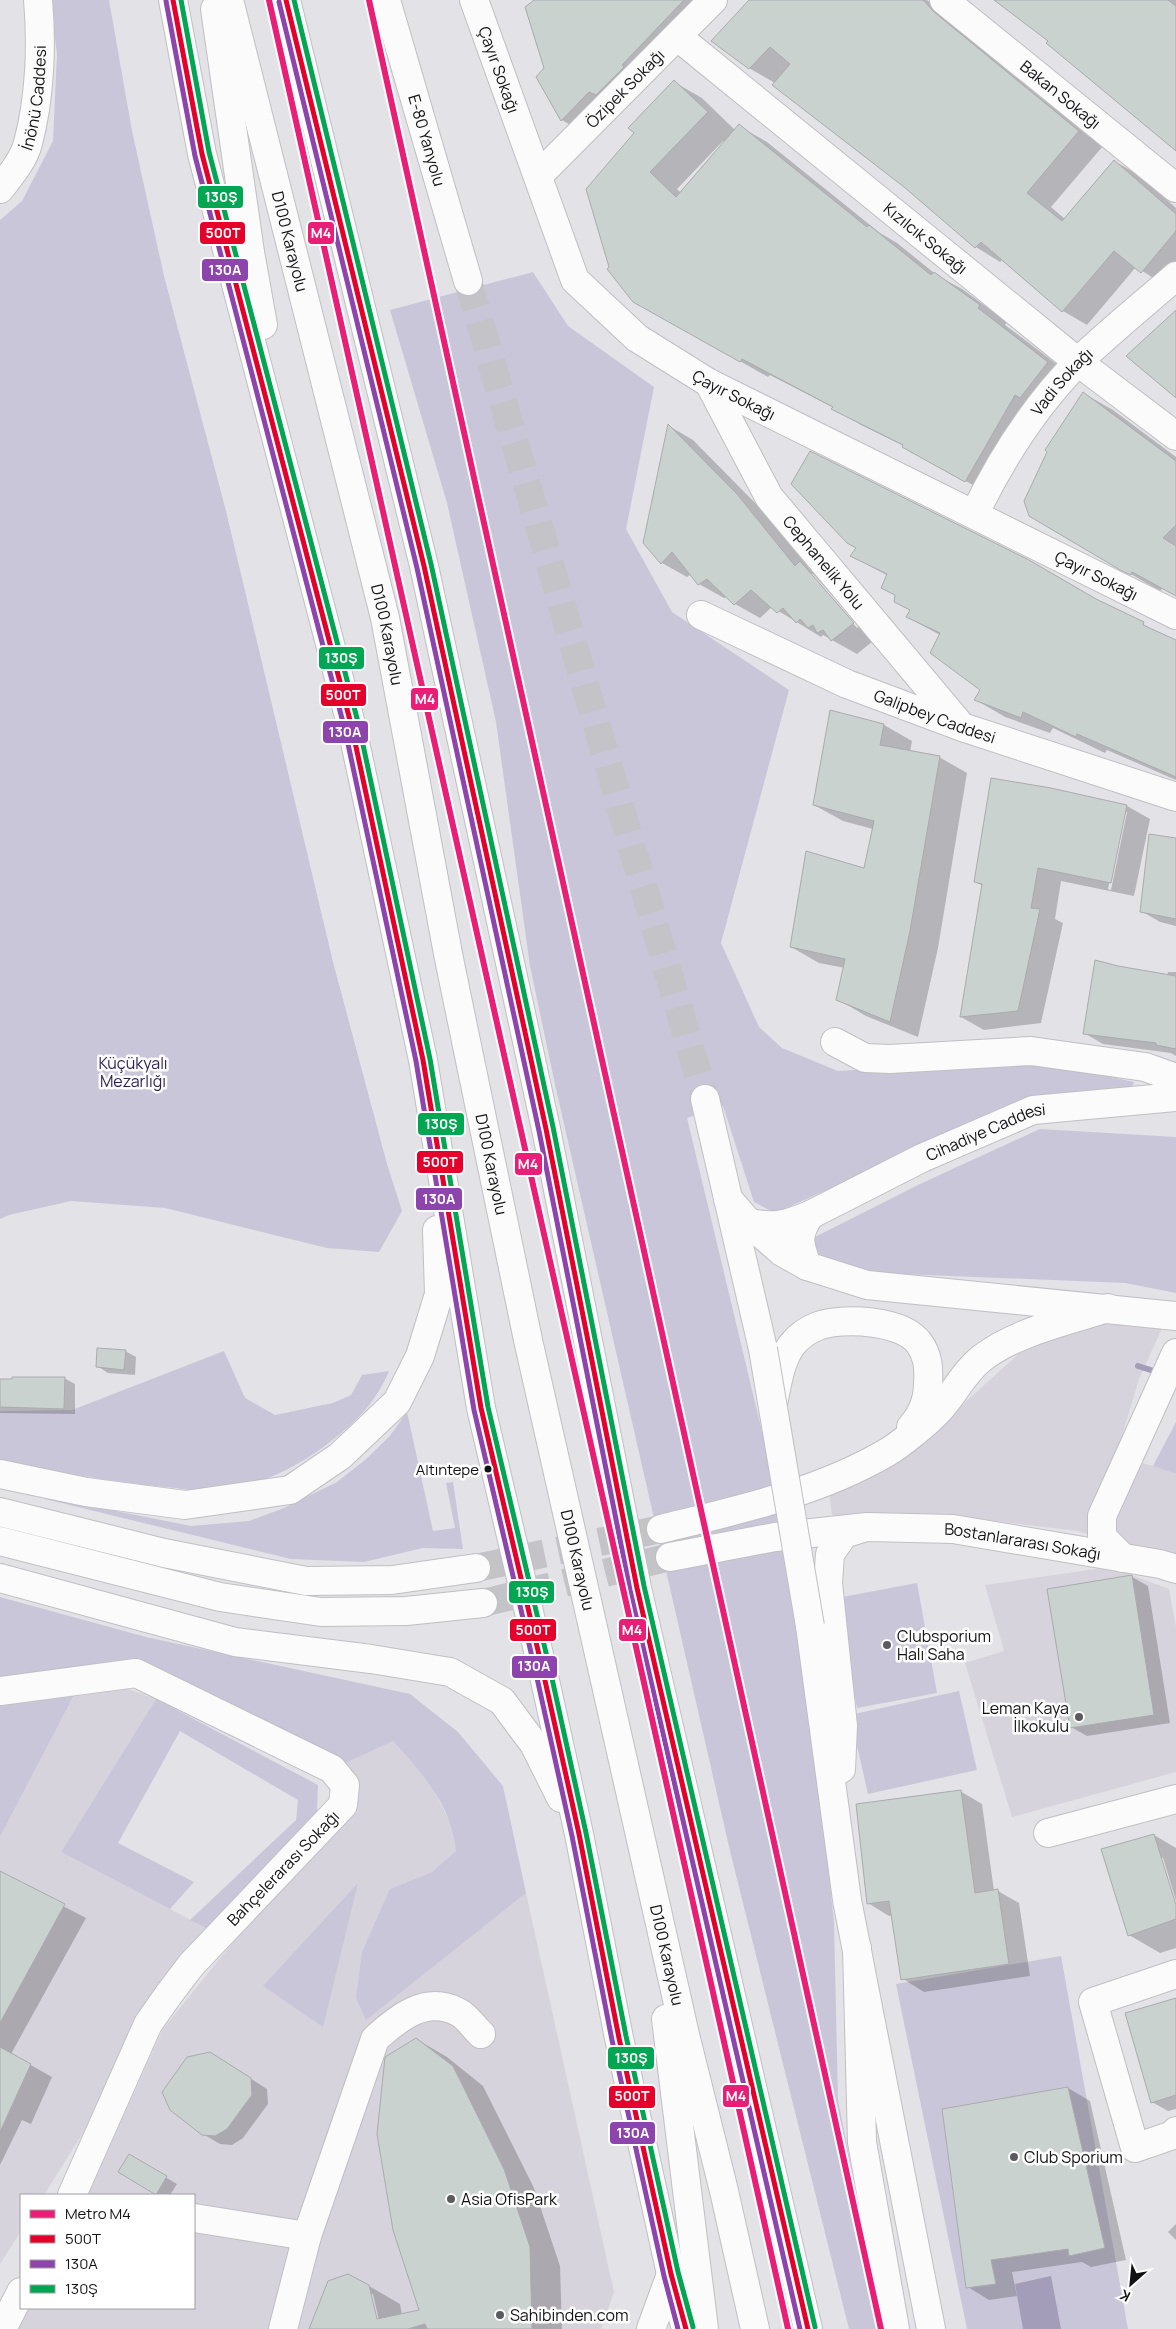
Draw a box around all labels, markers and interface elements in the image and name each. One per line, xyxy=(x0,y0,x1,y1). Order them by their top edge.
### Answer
street label: Çayır Sokağı xyxy=(473,23,525,116)
street label: Özipek Sokağı xyxy=(581,44,669,133)
street label: İnönü Caddesi xyxy=(15,45,51,153)
street label: Bakan Sokağı xyxy=(1016,55,1105,134)
street label: E-80 Yanyolu xyxy=(403,92,451,189)
line badge: 130Ş xyxy=(197,185,244,209)
text: 130Ş xyxy=(205,187,237,206)
street label: D100 Karayolu xyxy=(267,189,313,294)
street label: Kızılcık Sokağı xyxy=(879,197,972,279)
line badge: 500T xyxy=(199,221,246,245)
line badge: M4 xyxy=(307,221,335,245)
text: 500T xyxy=(205,223,241,242)
text: M4 xyxy=(311,223,331,242)
line badge: 130A xyxy=(201,258,249,282)
text: 130A xyxy=(209,260,242,279)
street label: Vadi Sokağı xyxy=(1026,343,1097,420)
street label: Çayır Sokağı xyxy=(688,364,779,425)
street label: Cephanelik Yolu xyxy=(778,511,870,614)
street label: Çayır Sokağı xyxy=(1051,545,1142,605)
street label: D100 Karayolu xyxy=(366,582,408,687)
line badge: 130Ş xyxy=(318,646,365,670)
text: 130Ş xyxy=(325,648,357,667)
line badge: 500T xyxy=(320,683,367,707)
street label: Galipbey Caddesi xyxy=(871,684,999,748)
text: 500T xyxy=(325,685,361,704)
line badge: M4 xyxy=(410,687,439,711)
text: M4 xyxy=(415,689,435,708)
line badge: 130A xyxy=(322,720,369,744)
text: 130A xyxy=(329,722,362,741)
park label: Küçükyalı Mezarlığı xyxy=(98,1052,168,1092)
street label: Cihadiye Caddesi xyxy=(922,1098,1047,1166)
line badge: 130Ş xyxy=(417,1112,465,1136)
street label: D100 Karayolu xyxy=(470,1112,513,1217)
text: 130Ş xyxy=(425,1114,457,1133)
line badge: 500T xyxy=(416,1150,464,1174)
text: 500T xyxy=(422,1152,458,1171)
line badge: M4 xyxy=(514,1152,543,1176)
text: M4 xyxy=(518,1154,538,1173)
line badge: 130A xyxy=(415,1187,463,1211)
text: 130A xyxy=(423,1189,456,1208)
place label: Altıntepe xyxy=(416,1459,479,1480)
marker: Altıntepe xyxy=(483,1464,493,1474)
street label: D100 Karayolu xyxy=(556,1507,600,1613)
street label: Bostanlararası Sokağı xyxy=(944,1518,1103,1565)
line badge: 130Ş xyxy=(508,1580,555,1604)
text: 130Ş xyxy=(516,1582,548,1601)
line badge: 500T xyxy=(509,1618,557,1642)
line badge: M4 xyxy=(618,1618,647,1642)
text: 500T xyxy=(515,1620,551,1639)
text: M4 xyxy=(622,1620,642,1639)
place label: Clubsporium Halı Saha xyxy=(897,1625,991,1665)
marker: Clubsporium Halı Saha xyxy=(881,1639,893,1651)
line badge: 130A xyxy=(511,1655,558,1679)
text: 130A xyxy=(518,1656,551,1675)
place label: Leman Kaya İlkokulu xyxy=(982,1697,1069,1737)
marker: Leman Kaya İlkokulu xyxy=(1073,1711,1085,1723)
street label: Bahçelerarası Sokağı xyxy=(222,1805,344,1931)
street label: D100 Karayolu xyxy=(645,1902,689,2008)
line badge: 130Ş xyxy=(607,2046,655,2070)
text: 130Ş xyxy=(615,2048,647,2067)
line badge: M4 xyxy=(722,2084,750,2108)
line badge: 500T xyxy=(608,2085,656,2109)
text: 500T xyxy=(614,2086,650,2105)
text: M4 xyxy=(726,2086,746,2105)
line badge: 130A xyxy=(609,2121,656,2145)
text: 130A xyxy=(617,2123,650,2142)
place label: Club Sporium xyxy=(1024,2146,1123,2168)
marker: Club Sporium xyxy=(1008,2151,1020,2163)
place label: Asia OfisPark xyxy=(461,2188,558,2210)
marker: Asia OfisPark xyxy=(445,2193,457,2205)
legend xyxy=(20,2194,195,2309)
text: Metro M4 xyxy=(65,2203,131,2224)
text: 500T xyxy=(65,2228,101,2249)
text: 130A xyxy=(65,2253,98,2274)
north arrow xyxy=(1106,2259,1156,2309)
text: 130Ş xyxy=(65,2278,98,2299)
text: K xyxy=(1116,2285,1133,2307)
place label: Sahibinden.com xyxy=(510,2304,628,2326)
marker: Sahibinden.com xyxy=(494,2309,506,2321)

